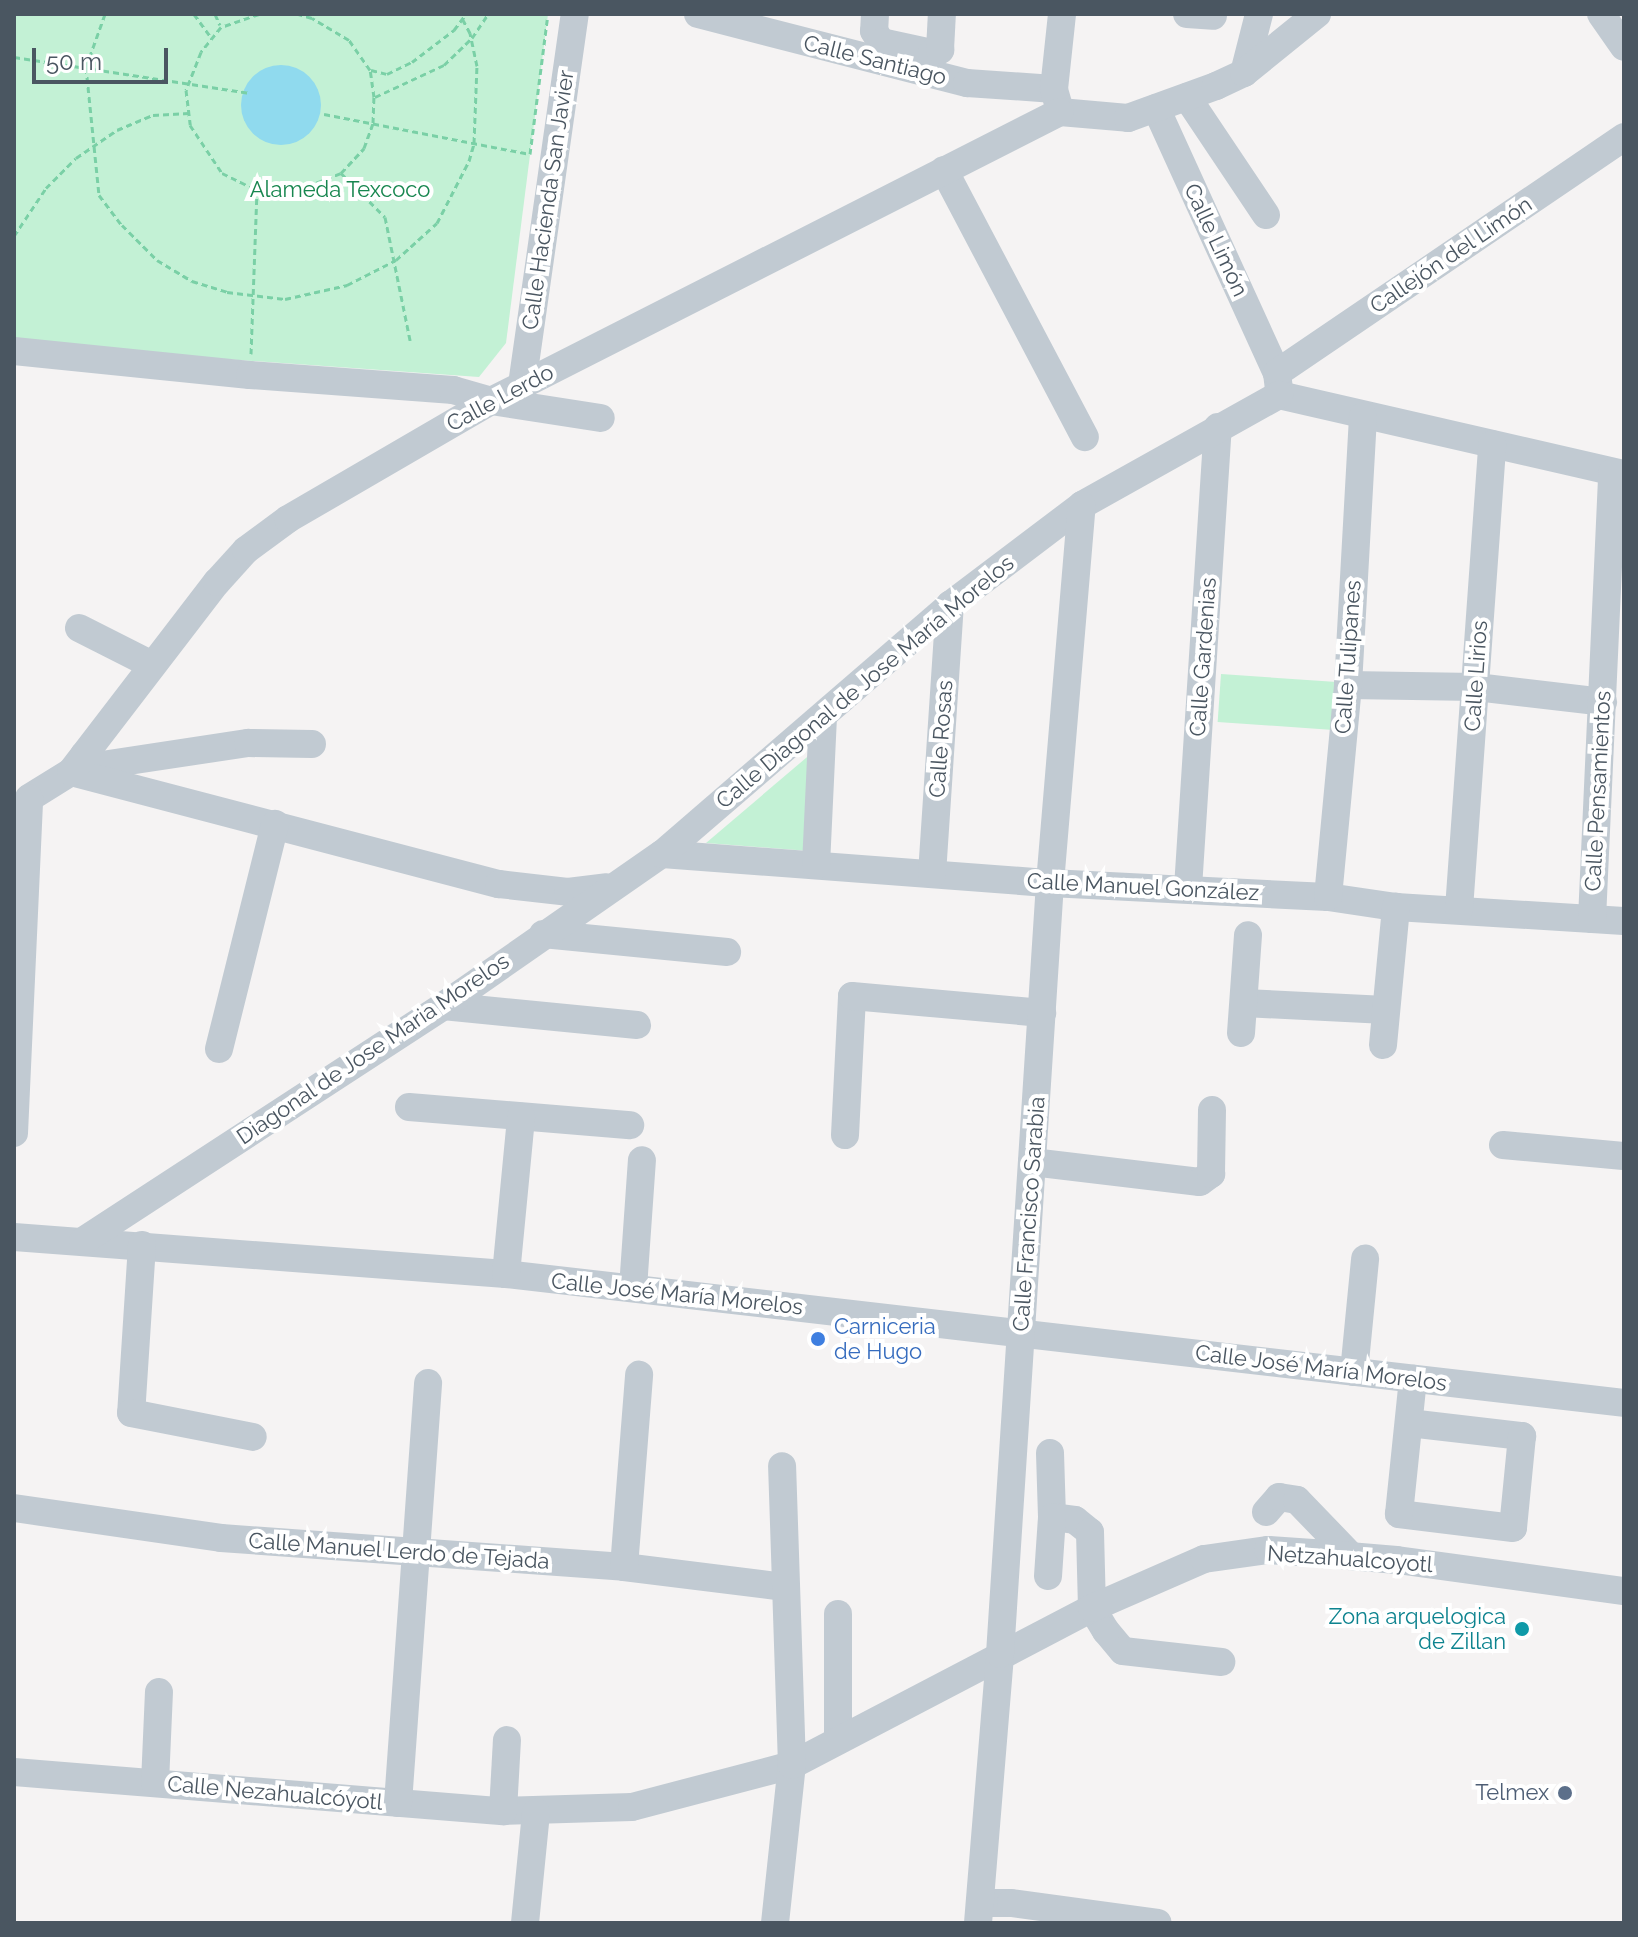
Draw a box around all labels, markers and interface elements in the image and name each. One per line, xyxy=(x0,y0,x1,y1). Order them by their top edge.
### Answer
street label: Calle Santiago xyxy=(801,29,949,91)
scale bar xyxy=(36,32,172,82)
text: 50 m xyxy=(46,47,102,76)
street label: Calle Hacienda San Javier xyxy=(517,68,579,332)
park label: Alameda Texcoco xyxy=(249,177,431,203)
street label: Calle Limón xyxy=(1178,179,1254,301)
street label: Callejón del Limón xyxy=(1365,191,1537,319)
street label: Calle Lerdo xyxy=(442,359,558,437)
street label: Calle Diagonal de Jose María Morelos xyxy=(710,549,1020,815)
street label: Calle Gardenias xyxy=(1184,576,1222,738)
street label: Calle Tulipanes xyxy=(1329,579,1367,735)
street label: Calle Lirios xyxy=(1459,619,1493,733)
street label: Calle Rosas xyxy=(924,679,958,799)
street label: Calle Pensamientos xyxy=(1580,690,1616,892)
street label: Calle Manuel González xyxy=(1026,868,1260,906)
street label: Diagonal de Jose Maria Morelos xyxy=(231,947,515,1151)
street label: Calle Francisco Sarabia xyxy=(1008,1096,1050,1332)
street label: Calle José María Morelos xyxy=(549,1268,805,1320)
place label: Carniceria de Hugo xyxy=(834,1313,936,1364)
marker: Carniceria de Hugo xyxy=(809,1330,827,1348)
street label: Calle José María Morelos xyxy=(1193,1339,1449,1397)
street label: Calle Manuel Lerdo de Tejada xyxy=(247,1527,551,1575)
street label: Netzahualcoyotl xyxy=(1266,1540,1434,1578)
place label: Zona arquelogica de Zillan xyxy=(1329,1603,1506,1654)
marker: Zona arquelogica de Zillan xyxy=(1513,1620,1531,1638)
street label: Calle Nezahualcóyotl xyxy=(166,1770,384,1816)
place label: Telmex xyxy=(1475,1780,1549,1806)
marker: Telmex xyxy=(1556,1784,1574,1802)

